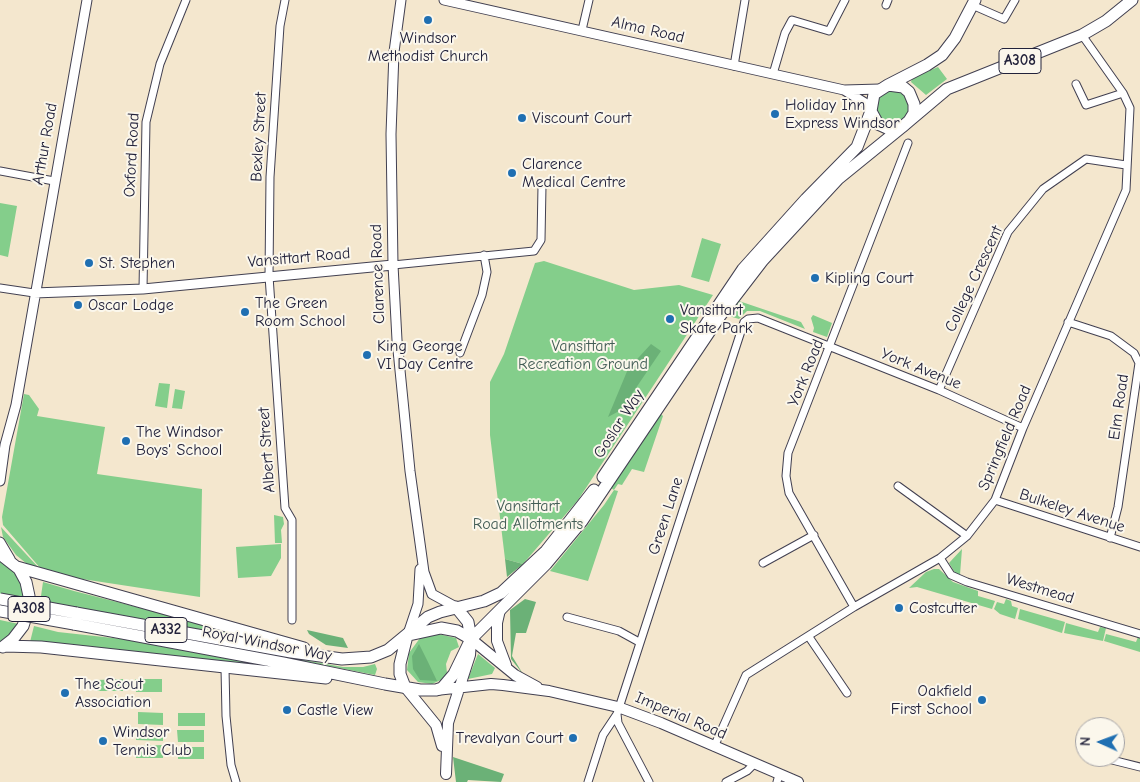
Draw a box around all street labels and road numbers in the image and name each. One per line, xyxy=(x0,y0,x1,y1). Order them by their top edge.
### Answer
street label: Alma Road xyxy=(610,12,686,48)
road number: A308 xyxy=(999,48,1041,74)
street label: Bexley Street xyxy=(247,92,271,182)
street label: Arthur Road xyxy=(28,101,62,187)
street label: Oxford Road xyxy=(120,112,144,198)
street label: College Crescent xyxy=(941,223,1007,335)
street label: Clarence Road xyxy=(367,224,389,324)
street label: Vansittart Road xyxy=(247,244,351,272)
street label: York Road xyxy=(784,336,828,410)
street label: York Avenue xyxy=(878,344,964,394)
street label: Elm Road xyxy=(1105,373,1133,441)
street label: Springfield Road xyxy=(974,382,1036,494)
street label: Goslar Way xyxy=(590,386,648,462)
street label: Albert Street xyxy=(254,407,280,493)
street label: Green Lane xyxy=(644,475,688,557)
street label: Bulkeley Avenue xyxy=(1017,485,1127,537)
street label: Westmead xyxy=(1004,570,1076,608)
road number: A308 xyxy=(8,596,50,622)
road number: A332 xyxy=(145,618,187,642)
street label: Royal Windsor Way xyxy=(201,622,333,666)
street label: Imperial Road xyxy=(632,688,730,744)

